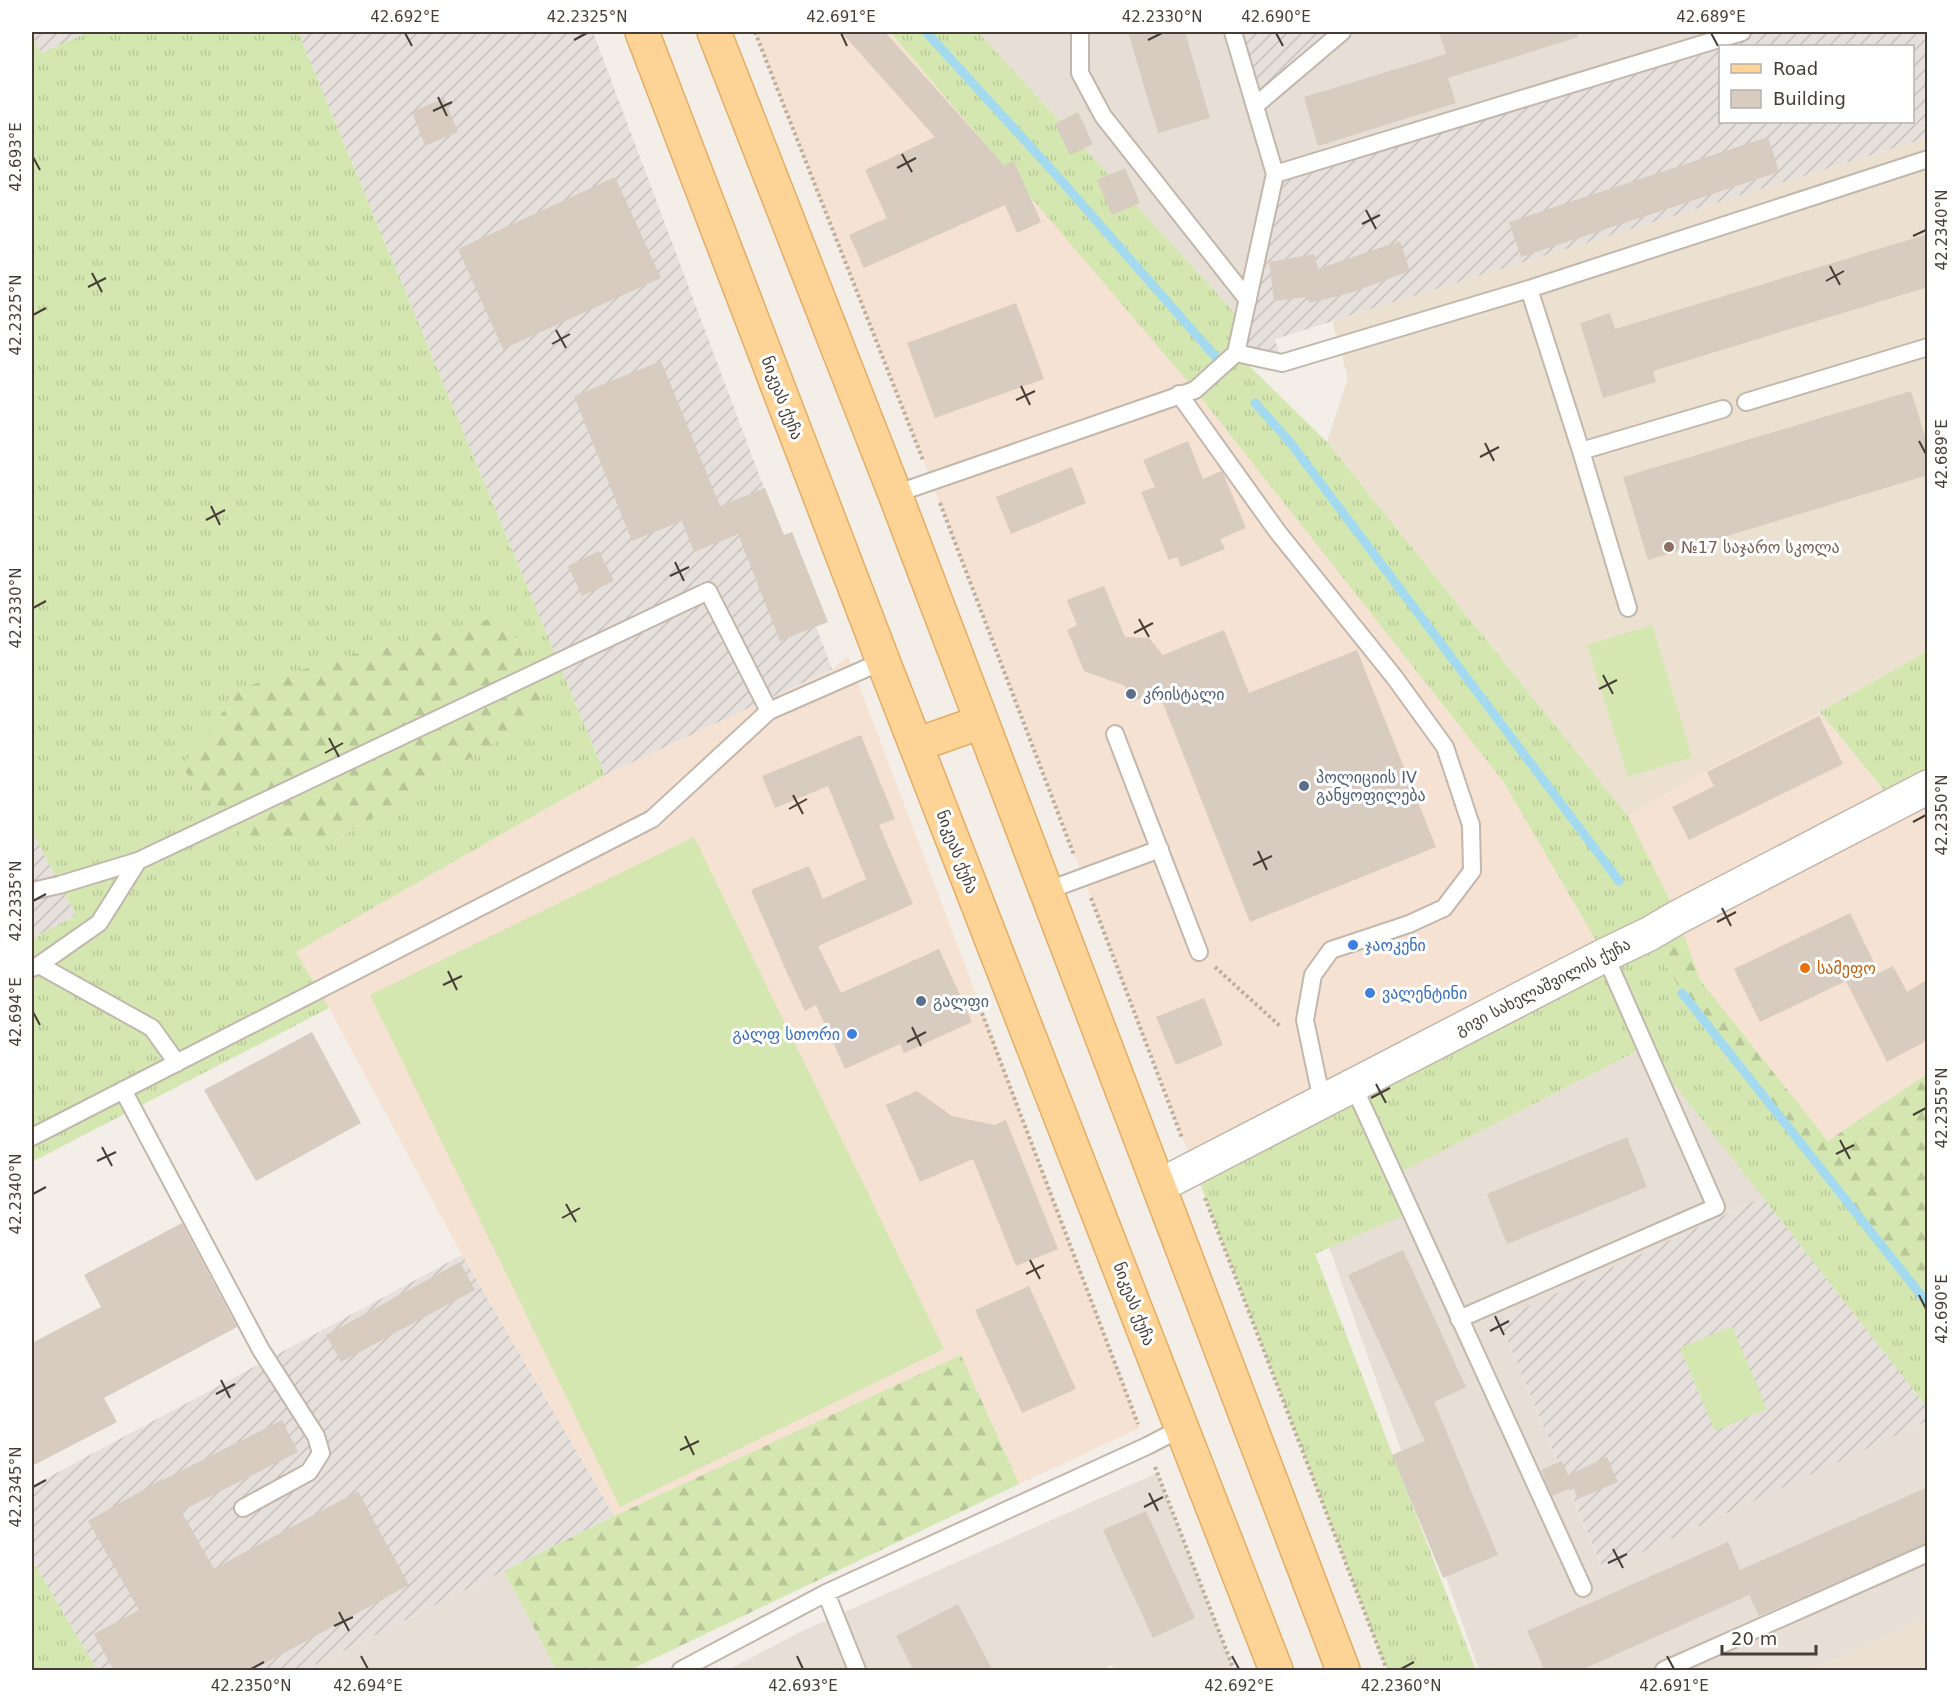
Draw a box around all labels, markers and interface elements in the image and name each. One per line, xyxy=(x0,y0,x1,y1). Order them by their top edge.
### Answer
text: 42.692°E xyxy=(370,8,440,26)
text: 42.2325°N xyxy=(547,8,627,26)
text: 42.691°E xyxy=(806,8,876,26)
text: 42.2330°N xyxy=(1122,8,1202,26)
text: 42.690°E xyxy=(1241,8,1311,26)
text: 42.689°E xyxy=(1676,8,1746,26)
legend xyxy=(1719,45,1914,123)
text: Road xyxy=(1773,58,1818,79)
text: Building xyxy=(1773,88,1846,109)
text: 42.693°E xyxy=(7,122,25,192)
text: 42.2340°N xyxy=(1933,190,1951,270)
text: 42.2325°N xyxy=(7,275,25,355)
street label: ნიკეას ქუჩა xyxy=(757,354,807,442)
text: 42.689°E xyxy=(1933,419,1951,489)
place label: №17 საჯარო სკოლა xyxy=(1681,538,1840,557)
marker: №17 საჯარო სკოლა xyxy=(1662,540,1676,554)
text: 42.2330°N xyxy=(7,568,25,648)
place label: კრისტალი xyxy=(1143,685,1224,704)
marker: კრისტალი xyxy=(1124,687,1138,701)
place label: პოლიციის IV განყოფილება xyxy=(1316,768,1426,805)
text: 42.2350°N xyxy=(1933,775,1951,855)
marker: პოლიციის IV განყოფილება xyxy=(1297,779,1311,793)
street label: ნიკეას ქუჩა xyxy=(932,808,982,896)
text: 42.2335°N xyxy=(7,861,25,941)
street label: გივი სახელაშვილის ქუჩა xyxy=(1452,935,1634,1039)
place label: ჯაოკენი xyxy=(1365,936,1426,955)
marker: ჯაოკენი xyxy=(1346,938,1360,952)
place label: სამეფო xyxy=(1817,959,1876,978)
marker: სამეფო xyxy=(1798,961,1812,975)
text: 42.694°E xyxy=(7,977,25,1047)
place label: ვალენტინი xyxy=(1382,984,1467,1003)
marker: ვალენტინი xyxy=(1363,986,1377,1000)
place label: გალფი xyxy=(933,992,989,1011)
marker: გალფი xyxy=(914,994,928,1008)
place label: გალფ სთორი xyxy=(732,1025,840,1044)
marker: გალფ სთორი xyxy=(845,1027,859,1041)
text: 42.2355°N xyxy=(1933,1068,1951,1148)
text: 42.2340°N xyxy=(7,1154,25,1234)
street label: ნიკეას ქუჩა xyxy=(1109,1260,1159,1348)
text: 42.690°E xyxy=(1933,1274,1951,1344)
text: 42.2345°N xyxy=(7,1447,25,1527)
scale bar xyxy=(1722,1618,1816,1656)
text: 20 m xyxy=(1731,1628,1777,1649)
text: 42.2350°N xyxy=(211,1677,291,1695)
text: 42.694°E xyxy=(333,1677,403,1695)
text: 42.693°E xyxy=(768,1677,838,1695)
text: 42.692°E xyxy=(1204,1677,1274,1695)
text: 42.2360°N xyxy=(1361,1677,1441,1695)
text: 42.691°E xyxy=(1639,1677,1709,1695)

